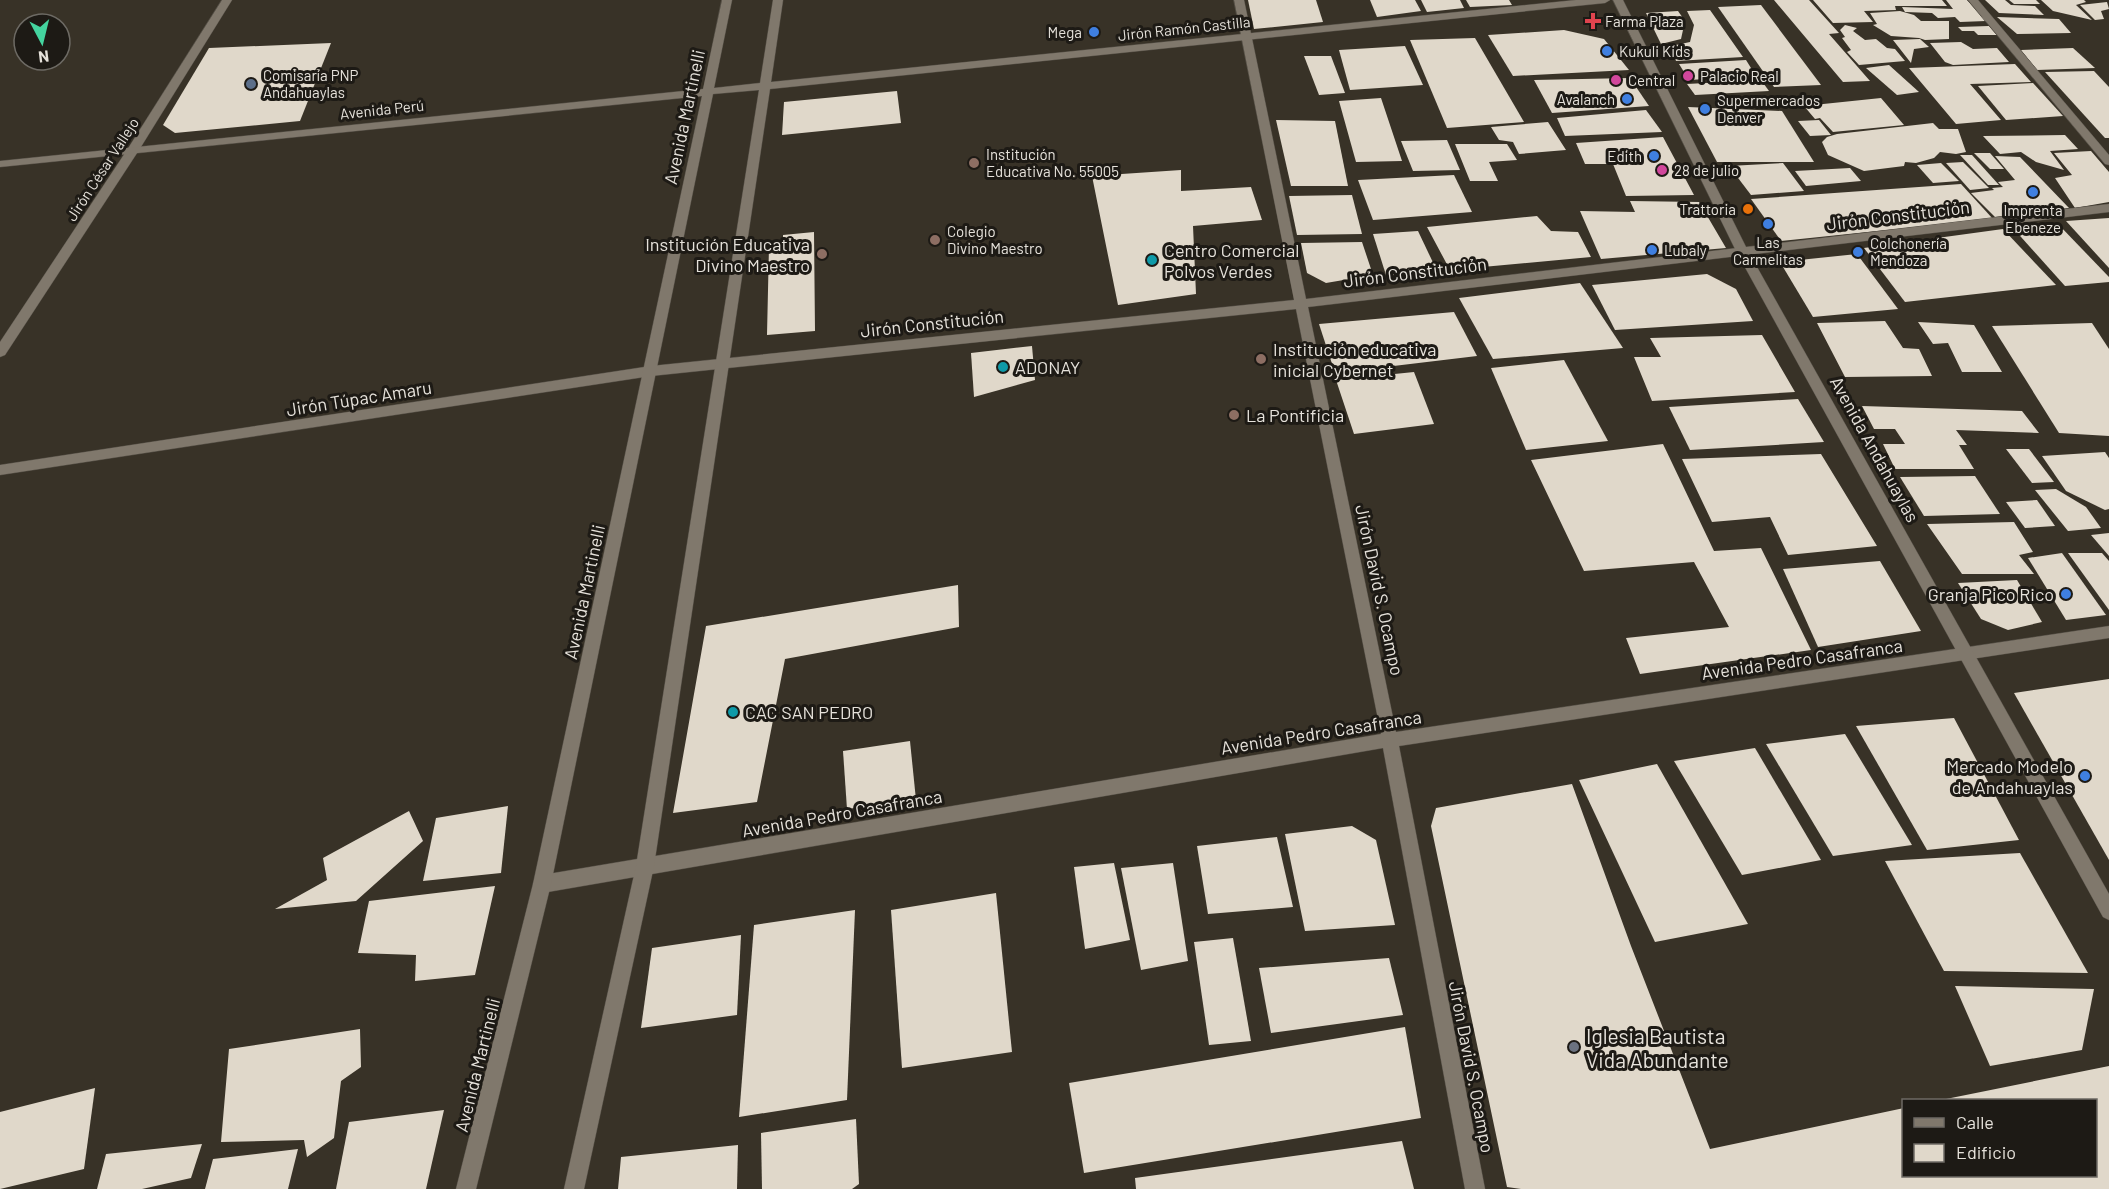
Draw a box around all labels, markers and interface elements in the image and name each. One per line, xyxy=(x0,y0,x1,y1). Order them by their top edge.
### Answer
north arrow xyxy=(12,12,72,72)
street label: Jirón Ramón Castilla xyxy=(1117,12,1251,44)
place label: Farma Plaza xyxy=(1605,12,1684,30)
marker: Farma Plaza xyxy=(1586,14,1600,28)
place label: Mega xyxy=(1048,23,1082,41)
marker: Mega xyxy=(1087,25,1101,39)
place label: Kukuli Kids xyxy=(1619,42,1690,60)
marker: Kukuli Kids xyxy=(1600,44,1614,58)
text: N xyxy=(37,47,50,67)
street label: Avenida Martinelli xyxy=(659,48,709,186)
place label: Comisaría PNP Andahuaylas xyxy=(263,66,358,101)
place label: Palacio Real xyxy=(1700,67,1779,85)
marker: Palacio Real xyxy=(1681,69,1695,83)
place label: Central xyxy=(1628,71,1675,89)
marker: Central xyxy=(1609,73,1623,87)
marker: Comisaría PNP Andahuaylas xyxy=(244,77,258,91)
place label: Avalanch xyxy=(1557,90,1615,108)
place label: Supermercados Denver xyxy=(1717,91,1820,126)
marker: Avalanch xyxy=(1620,92,1634,106)
street label: Avenida Perú xyxy=(339,96,425,122)
marker: Supermercados Denver xyxy=(1698,102,1712,116)
street label: Jirón César Vallejo xyxy=(62,114,142,224)
place label: Institución Educativa No. 55005 xyxy=(986,145,1119,180)
place label: Edith xyxy=(1607,147,1642,165)
marker: Edith xyxy=(1647,149,1661,163)
marker: Institución Educativa No. 55005 xyxy=(967,156,981,170)
place label: 28 de julio xyxy=(1674,161,1739,179)
marker: 28 de julio xyxy=(1655,163,1669,177)
marker: Imprenta Ebeneze xyxy=(2026,185,2040,199)
street label: Jirón Constitución xyxy=(1825,195,1971,235)
place label: Trattoria xyxy=(1679,200,1736,218)
place label: Imprenta Ebeneze xyxy=(2003,201,2063,236)
marker: Trattoria xyxy=(1741,202,1755,216)
marker: Las Carmelitas xyxy=(1761,217,1775,231)
place label: Colegio Divino Maestro xyxy=(947,222,1043,257)
place label: Institución Educativa Divino Maestro xyxy=(645,233,810,276)
marker: Colegio Divino Maestro xyxy=(928,233,942,247)
place label: Las Carmelitas xyxy=(1733,233,1803,268)
place label: Colchonería Mendoza xyxy=(1870,234,1947,269)
place label: Centro Comercial Polvos Verdes xyxy=(1164,239,1299,282)
place label: Lubaly xyxy=(1664,241,1707,259)
marker: Lubaly xyxy=(1645,243,1659,257)
marker: Colchonería Mendoza xyxy=(1851,245,1865,259)
marker: Institución Educativa Divino Maestro xyxy=(815,247,829,261)
street label: Jirón Constitución xyxy=(1342,252,1488,292)
marker: Centro Comercial Polvos Verdes xyxy=(1145,253,1159,267)
street label: Jirón Constitución xyxy=(859,305,1005,341)
place label: Institución educativa inicial Cybernet xyxy=(1273,338,1437,381)
marker: Institución educativa inicial Cybernet xyxy=(1254,352,1268,366)
place label: ADONAY xyxy=(1015,356,1080,378)
marker: ADONAY xyxy=(996,360,1010,374)
street label: Avenida Andahuaylas xyxy=(1826,372,1924,526)
street label: Jirón Túpac Amaru xyxy=(285,376,433,420)
place label: La Pontificia xyxy=(1246,404,1344,426)
marker: La Pontificia xyxy=(1227,408,1241,422)
street label: Jirón David S. Ocampo xyxy=(1351,503,1409,677)
street label: Avenida Martinelli xyxy=(559,523,609,661)
place label: Granja Pico Rico xyxy=(1928,583,2054,605)
marker: Granja Pico Rico xyxy=(2059,587,2073,601)
street label: Avenida Pedro Casafranca xyxy=(1700,634,1904,684)
place label: CAC SAN PEDRO xyxy=(745,701,873,723)
marker: CAC SAN PEDRO xyxy=(726,705,740,719)
street label: Avenida Pedro Casafranca xyxy=(1219,705,1423,759)
place label: Mercado Modelo de Andahuaylas xyxy=(1946,755,2073,798)
marker: Mercado Modelo de Andahuaylas xyxy=(2078,769,2092,783)
street label: Avenida Pedro Casafranca xyxy=(740,785,944,841)
street label: Jirón David S. Ocampo xyxy=(1445,979,1499,1155)
street label: Avenida Martinelli xyxy=(450,996,504,1134)
place label: Iglesia Bautista Vida Abundante xyxy=(1586,1023,1729,1072)
marker: Iglesia Bautista Vida Abundante xyxy=(1567,1040,1581,1054)
legend xyxy=(1902,1099,2097,1177)
text: Calle xyxy=(1956,1111,1994,1133)
text: Edificio xyxy=(1956,1141,2016,1163)

